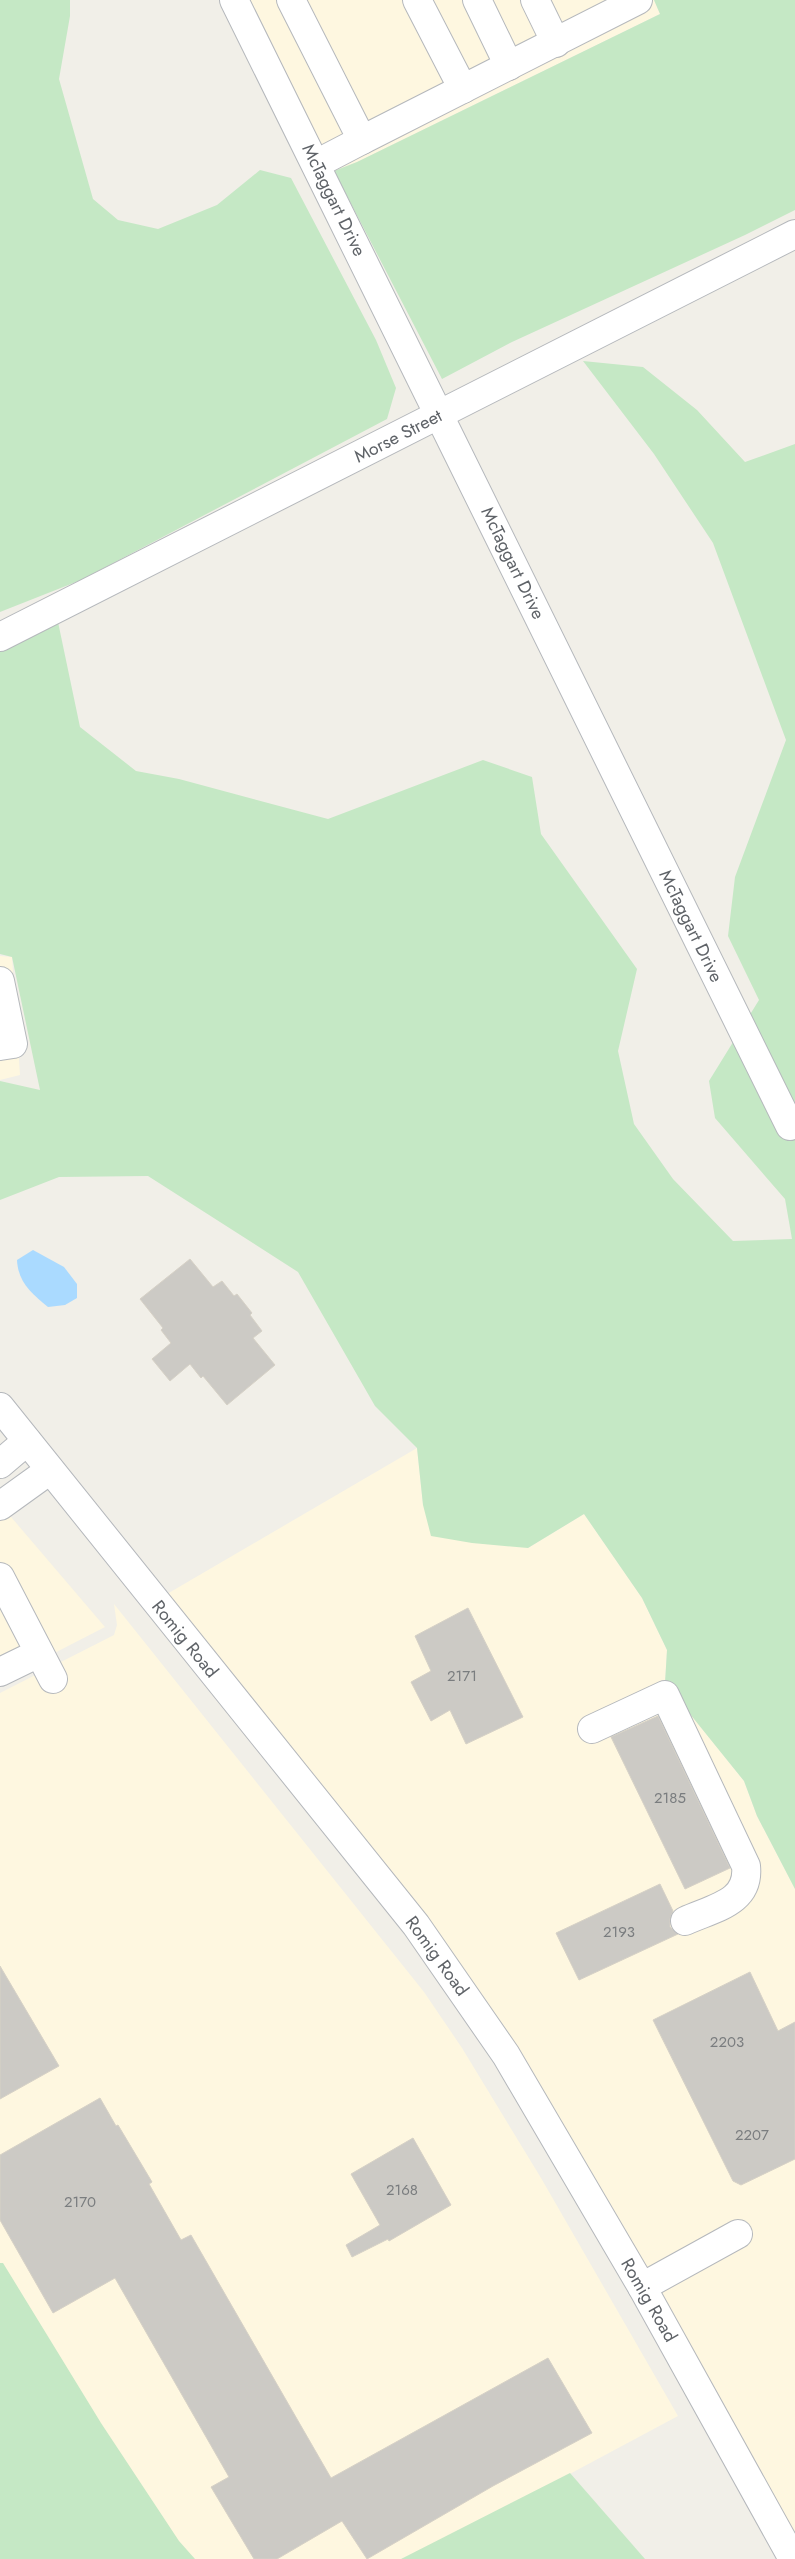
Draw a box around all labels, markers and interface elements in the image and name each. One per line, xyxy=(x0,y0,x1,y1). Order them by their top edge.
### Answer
street label: McTaggart Drive xyxy=(296,139,372,261)
street label: Morse Street xyxy=(350,402,447,469)
street label: McTaggart Drive xyxy=(475,502,551,624)
street label: McTaggart Drive xyxy=(653,865,729,987)
street label: Romig Road xyxy=(146,1595,224,1683)
house number: 2171 xyxy=(447,1665,477,1687)
house number: 2185 xyxy=(654,1787,686,1809)
street label: Romig Road xyxy=(399,1911,475,2001)
house number: 2193 xyxy=(603,1921,635,1943)
house number: 2203 xyxy=(710,2031,744,2053)
house number: 2207 xyxy=(735,2124,769,2146)
house number: 2168 xyxy=(386,2179,418,2201)
house number: 2170 xyxy=(64,2191,96,2213)
street label: Romig Road xyxy=(614,2253,684,2347)

